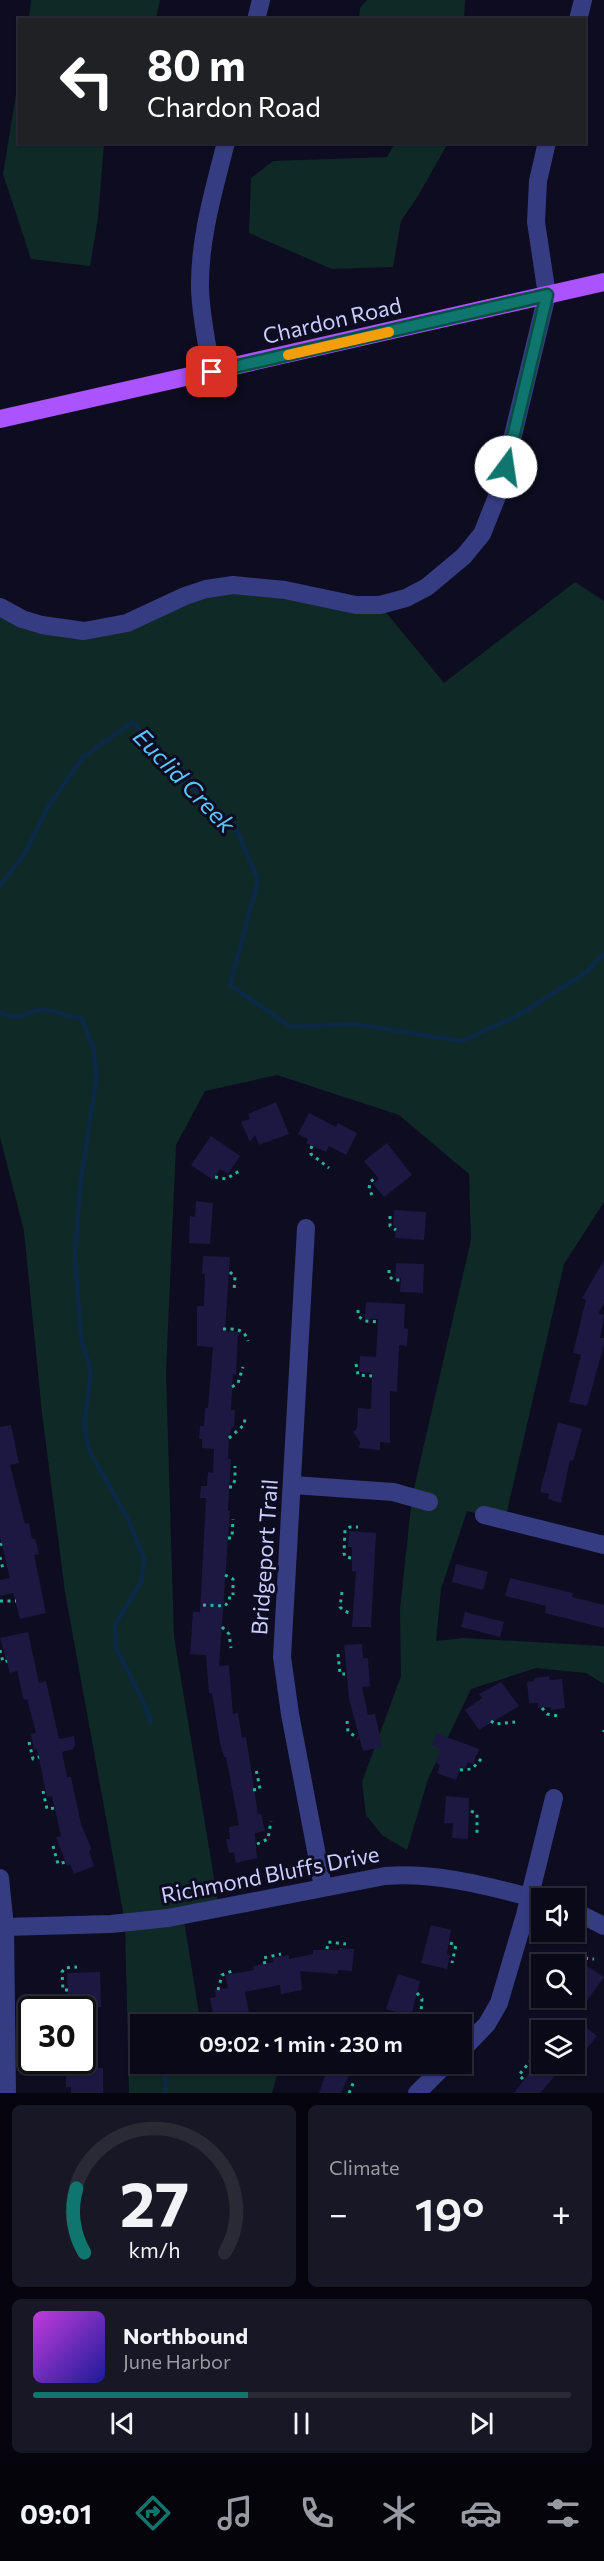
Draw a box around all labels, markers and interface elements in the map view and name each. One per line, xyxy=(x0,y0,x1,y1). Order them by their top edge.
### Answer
text: 80 m xyxy=(147,38,246,90)
icon: left xyxy=(48,42,126,120)
text: Chardon Road xyxy=(147,90,321,123)
street label: Chardon Road xyxy=(260,291,404,349)
pin xyxy=(186,346,237,397)
icon: arrive xyxy=(195,355,228,388)
position arrow xyxy=(474,435,538,499)
water label: Euclid Creek xyxy=(128,722,243,839)
street label: Bridgeport Trail xyxy=(245,1478,283,1636)
street label: Richmond Bluffs Drive xyxy=(159,1840,381,1908)
map controls xyxy=(531,1888,585,2074)
button: sound xyxy=(531,1888,585,1942)
button: search xyxy=(531,1954,585,2008)
speed limit sign: 30 xyxy=(18,1996,96,2074)
button: layers xyxy=(531,2020,585,2074)
text: 09:02 · 1 min · 230 m xyxy=(199,2030,403,2057)
text: Climate xyxy=(329,2155,399,2179)
text: 27 xyxy=(119,2164,189,2240)
text: 19° xyxy=(415,2185,484,2240)
text: − xyxy=(329,2192,348,2233)
text: + xyxy=(552,2192,571,2233)
text: km/h xyxy=(128,2236,180,2262)
text: Northbound xyxy=(123,2322,248,2349)
text: June Harbor xyxy=(123,2349,231,2373)
icon: previous xyxy=(106,2407,139,2440)
icon: pause xyxy=(285,2407,318,2440)
icon: next xyxy=(465,2407,498,2440)
icon: directions xyxy=(132,2492,174,2534)
icon: music xyxy=(214,2492,256,2534)
icon: phone xyxy=(296,2492,338,2534)
icon: climate xyxy=(378,2492,420,2534)
icon: car xyxy=(460,2492,502,2534)
icon: filters xyxy=(542,2492,584,2534)
text: 09:01 xyxy=(20,2497,92,2530)

